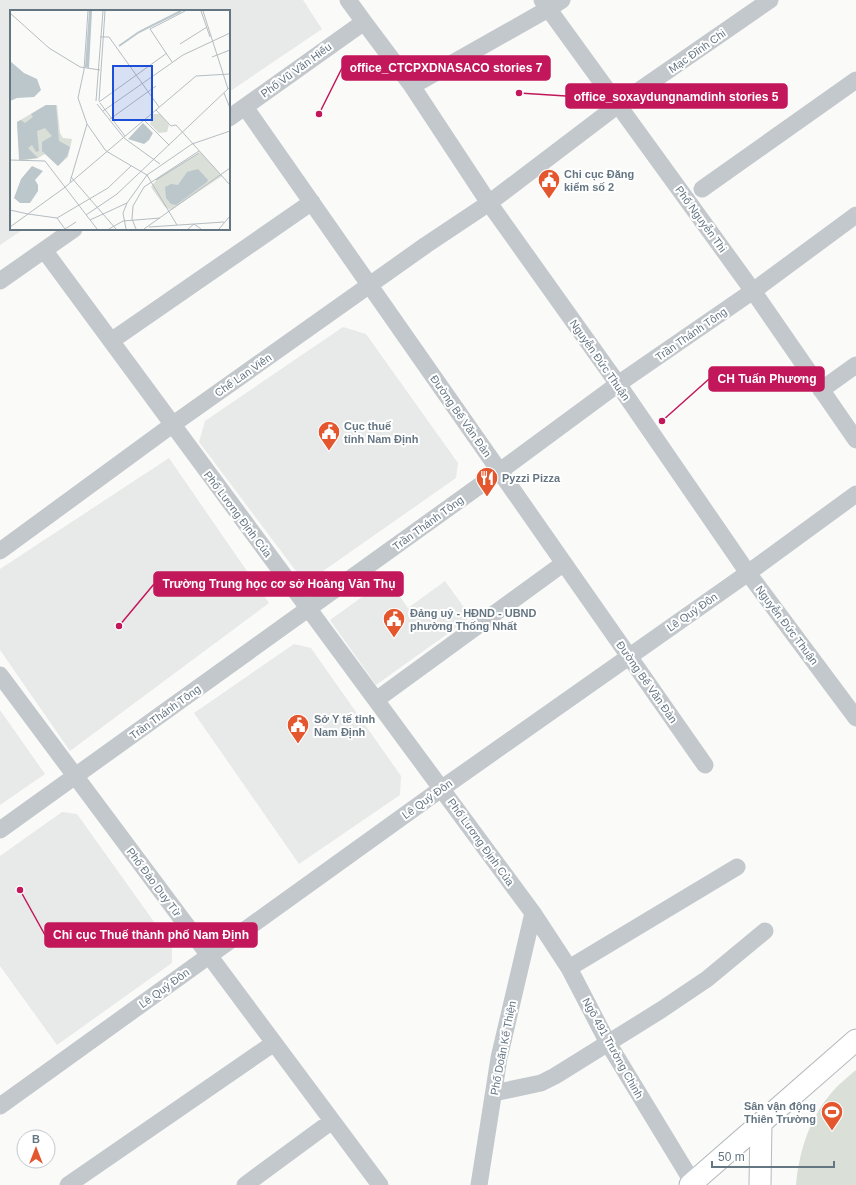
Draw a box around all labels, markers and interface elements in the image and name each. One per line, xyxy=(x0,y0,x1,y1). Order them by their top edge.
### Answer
inset map xyxy=(10,10,230,230)
street label: Mạc Đĩnh Chi xyxy=(666,27,728,75)
street label: Phố Vũ Văn Hiếu xyxy=(258,40,334,100)
callout: office_CTCPXDNASACO stories 7 xyxy=(342,56,550,80)
text: office_CTCPXDNASACO stories 7 xyxy=(350,61,543,75)
callout: office_soxaydungnamdinh stories 5 xyxy=(566,84,787,108)
text: office_soxaydungnamdinh stories 5 xyxy=(574,90,779,104)
public building icon: Chi cục Đăng kiểm số 2 xyxy=(536,167,562,200)
place label: Chi cục Đăng kiểm số 2 xyxy=(564,168,634,193)
street label: Phố Nguyễn Thi xyxy=(673,184,729,254)
street label: Trần Thánh Tông xyxy=(653,305,729,363)
street label: Nguyễn Đức Thuận xyxy=(568,317,632,403)
street label: Chế Lan Viên xyxy=(212,351,274,399)
callout: CH Tuấn Phương xyxy=(709,367,824,391)
text: CH Tuấn Phương xyxy=(718,372,817,386)
street label: Đường Bế Văn Đàn xyxy=(428,373,494,459)
public building icon: Cục thuế tỉnh Nam Định xyxy=(316,419,342,452)
place label: Cục thuế tỉnh Nam Định xyxy=(344,420,419,446)
restaurant icon: Pyzzi Pizza xyxy=(474,465,500,498)
street label: Phố Lương Định Của xyxy=(202,469,275,560)
place label: Pyzzi Pizza xyxy=(502,472,561,484)
street label: Trần Thánh Tông xyxy=(390,493,466,553)
callout: Trường Trung học cơ sở Hoàng Văn Thụ xyxy=(154,572,403,596)
text: Trường Trung học cơ sở Hoàng Văn Thụ xyxy=(163,577,395,591)
street label: Nguyễn Đức Thuận xyxy=(753,583,821,667)
street label: Lê Quý Đôn xyxy=(665,590,719,634)
public building icon: Đảng uỷ - HĐND - UBND phường Thống Nhất xyxy=(381,606,407,639)
place label: Đảng uỷ - HĐND - UBND phường Thống Nhất xyxy=(410,607,537,632)
street label: Đường Bế Văn Đàn xyxy=(614,639,680,725)
street label: Trần Thánh Tông xyxy=(127,682,203,742)
public building icon: Sở Y tế tỉnh Nam Định xyxy=(285,712,311,745)
place label: Sở Y tế tỉnh Nam Định xyxy=(314,713,375,739)
street label: Lê Quý Đôn xyxy=(400,777,454,821)
street label: Phố Lương Định Của xyxy=(445,796,517,888)
street label: Phố Đào Duy Từ xyxy=(124,845,184,919)
callout: Chi cục Thuế thành phố Nam Định xyxy=(45,923,257,947)
text: Chi cục Thuế thành phố Nam Định xyxy=(53,928,249,942)
street label: Lê Quý Đôn xyxy=(137,966,191,1010)
street label: Ngõ 491 Trường Chinh xyxy=(580,996,646,1100)
street label: Phố Doãn Kế Thiện xyxy=(488,1000,518,1096)
sports icon: Sân vận động Thiên Trường xyxy=(819,1099,845,1132)
place label: Sân vận động Thiên Trường xyxy=(744,1100,816,1125)
north arrow xyxy=(16,1129,56,1169)
text: B xyxy=(32,1133,40,1145)
scale bar xyxy=(712,1143,834,1169)
text: 50 m xyxy=(718,1150,745,1164)

